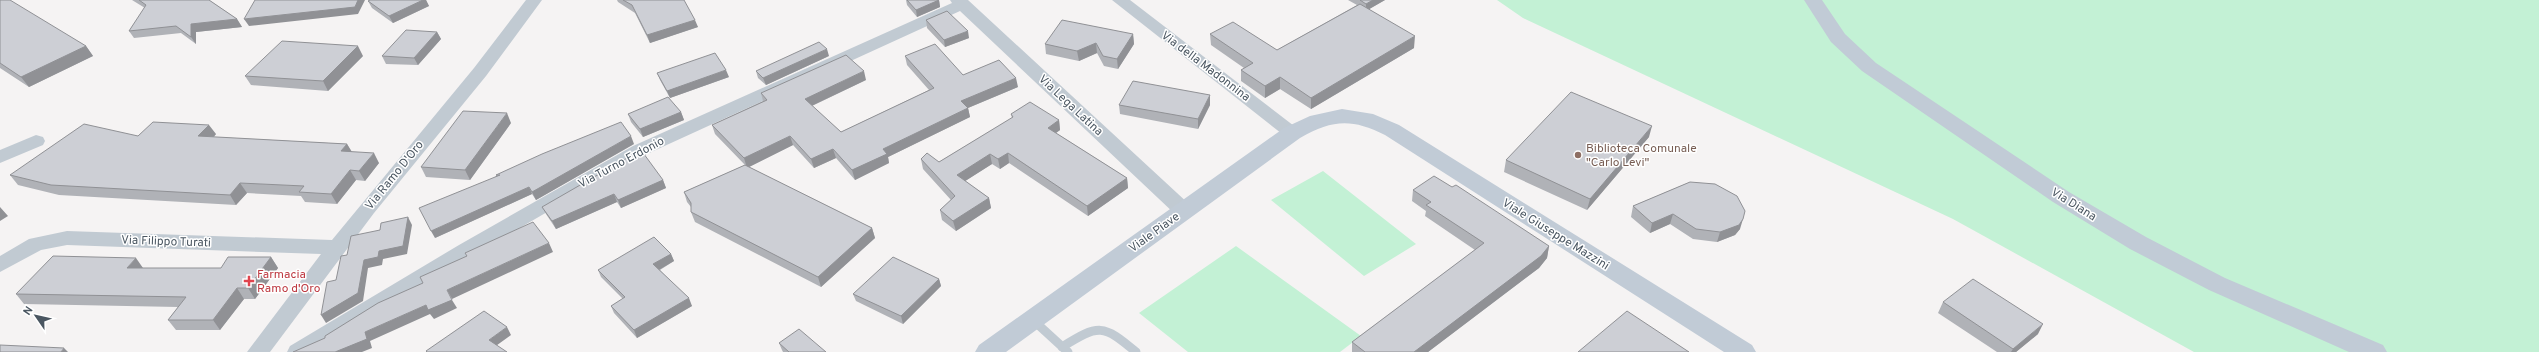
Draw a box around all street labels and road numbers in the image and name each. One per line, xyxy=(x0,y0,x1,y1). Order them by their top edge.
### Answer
street label: Via della Madonnina xyxy=(1158,28,1253,106)
street label: Via Lega Latina xyxy=(1035,72,1106,140)
street label: Via Turno Erdonio xyxy=(576,133,668,192)
street label: Via Ramo D'Oro xyxy=(362,137,428,214)
street label: Via Diana xyxy=(2048,185,2099,225)
street label: Viale Giuseppe Mazzini xyxy=(1499,195,1612,274)
street label: Viale Piave xyxy=(1126,209,1183,257)
street label: Via Filippo Turati xyxy=(121,232,211,252)

